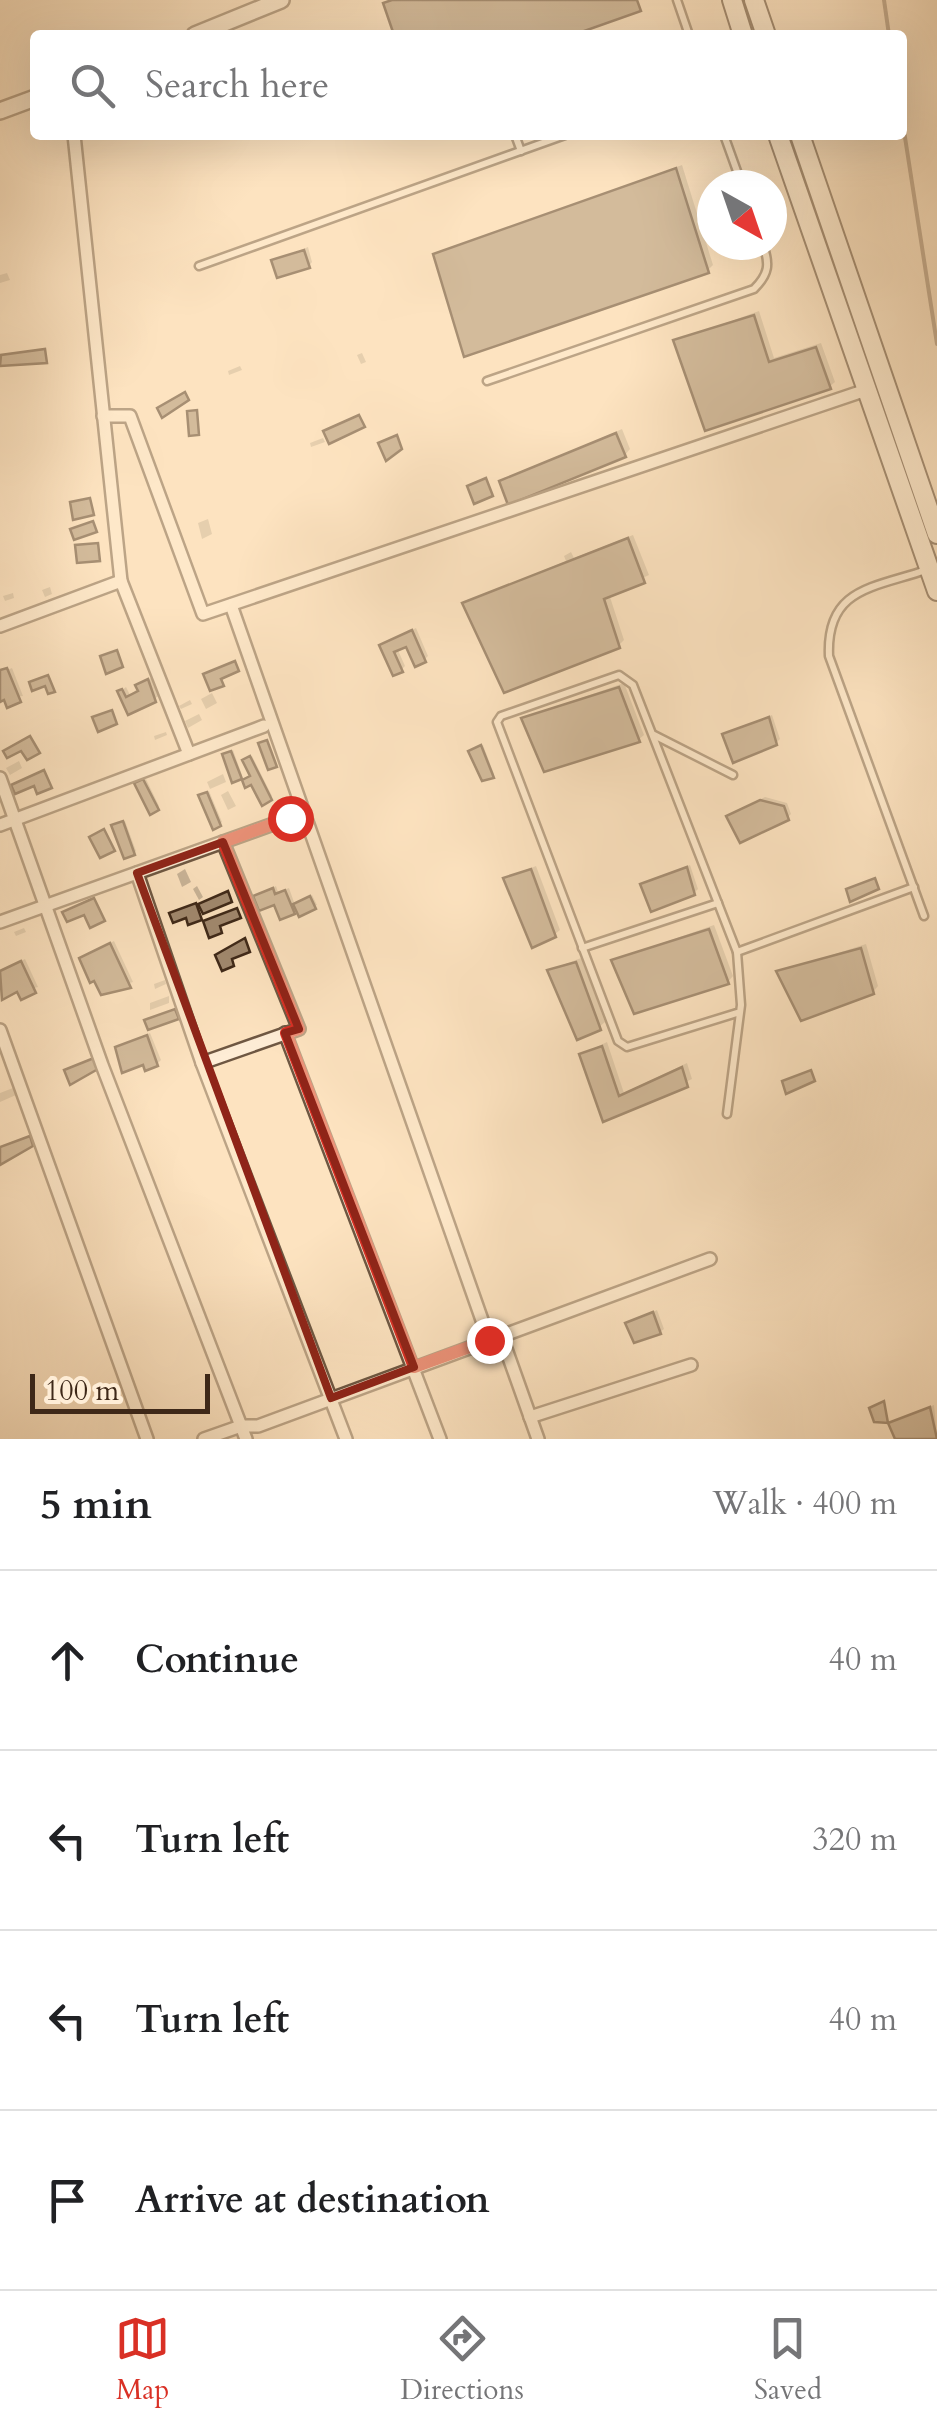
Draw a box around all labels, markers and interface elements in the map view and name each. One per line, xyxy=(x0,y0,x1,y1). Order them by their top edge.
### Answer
search box xyxy=(30,30,907,140)
icon: search xyxy=(65,58,120,113)
text: Search here xyxy=(145,59,329,111)
north arrow xyxy=(697,170,787,260)
route start xyxy=(268,796,314,842)
route end xyxy=(467,1318,513,1364)
scale bar xyxy=(30,1369,210,1414)
text: 100 m xyxy=(45,1372,119,1410)
text: 5 min xyxy=(40,1476,152,1533)
text: Walk · 400 m xyxy=(712,1482,897,1526)
icon: ahead xyxy=(40,1633,95,1688)
text: Continue xyxy=(135,1634,299,1686)
text: 40 m xyxy=(829,1638,897,1682)
icon: left xyxy=(40,1813,95,1868)
text: Turn left xyxy=(135,1814,289,1866)
text: 320 m xyxy=(812,1818,897,1862)
icon: left xyxy=(40,1993,95,2048)
text: Turn left xyxy=(135,1994,289,2046)
text: 40 m xyxy=(829,1998,897,2042)
icon: arrive xyxy=(40,2173,95,2228)
text: Arrive at destination xyxy=(135,2174,490,2226)
tab: Map xyxy=(115,2311,170,2409)
tab: Directions xyxy=(400,2311,524,2409)
tab: Saved xyxy=(754,2311,822,2409)

